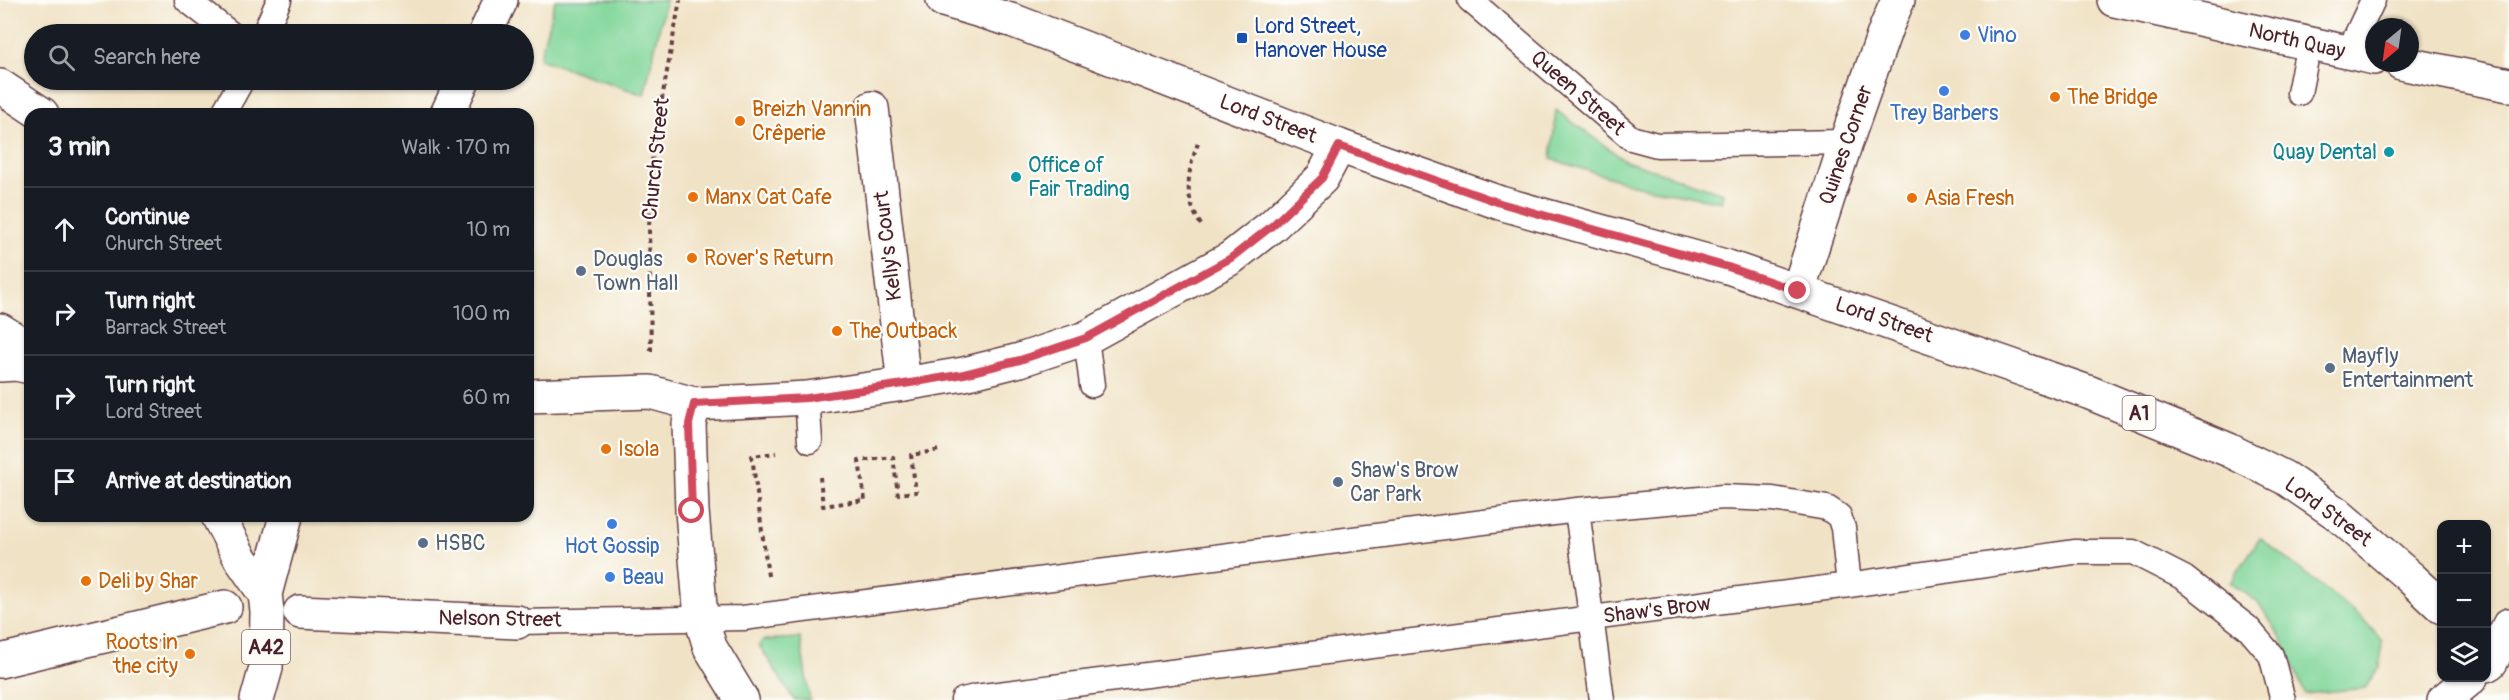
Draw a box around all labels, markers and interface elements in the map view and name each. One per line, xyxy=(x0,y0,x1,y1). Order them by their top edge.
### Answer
place label: Lord Street, Hanover House xyxy=(1254,13,1387,64)
street label: North Quay xyxy=(2246,17,2348,65)
north arrow xyxy=(2365,18,2419,72)
place label: Vino xyxy=(1977,22,2017,49)
search box xyxy=(24,24,534,90)
marker: Vino xyxy=(1958,28,1972,42)
marker: Lord Street, Hanover House xyxy=(1235,31,1249,45)
icon: search xyxy=(45,41,78,74)
text: Search here xyxy=(93,43,200,71)
street label: Queen Street xyxy=(1525,44,1631,142)
street label: Quines Corner xyxy=(1813,81,1879,208)
marker: Trey Barbers xyxy=(1937,84,1951,98)
place label: The Bridge xyxy=(2067,84,2158,111)
street label: Lord Street xyxy=(1216,88,1321,150)
marker: The Bridge xyxy=(2048,90,2062,104)
street label: Church Street xyxy=(636,96,676,222)
place label: Breizh Vannin Crêperie xyxy=(752,96,871,147)
place label: Trey Barbers xyxy=(1890,100,1999,127)
marker: Breizh Vannin Crêperie xyxy=(733,114,747,128)
text: 3 min xyxy=(48,131,110,163)
text: Walk · 170 m xyxy=(401,135,510,160)
place label: Quay Dental xyxy=(2272,139,2377,166)
marker: Quay Dental xyxy=(2382,145,2396,159)
place label: Office of Fair Trading xyxy=(1028,152,1130,203)
marker: Office of Fair Trading xyxy=(1009,170,1023,184)
place label: Manx Cat Cafe xyxy=(705,184,832,211)
place label: Asia Fresh xyxy=(1924,185,2014,212)
street label: Kelly's Court xyxy=(868,189,908,302)
marker: Manx Cat Cafe xyxy=(686,190,700,204)
marker: Asia Fresh xyxy=(1905,191,1919,205)
text: Continue xyxy=(105,203,189,231)
icon: ahead xyxy=(48,213,81,246)
text: 10 m xyxy=(466,217,510,242)
text: Church Street xyxy=(105,231,222,256)
place label: Rover's Return xyxy=(704,245,834,272)
place label: Douglas Town Hall xyxy=(593,246,678,297)
marker: Rover's Return xyxy=(685,251,699,265)
marker: Douglas Town Hall xyxy=(574,264,588,278)
route end xyxy=(1784,277,1810,303)
text: Turn right xyxy=(105,287,195,315)
street label: Lord Street xyxy=(1831,291,1937,350)
icon: right xyxy=(48,297,81,330)
text: 100 m xyxy=(453,301,510,326)
text: Barrack Street xyxy=(105,315,226,340)
place label: The Outback xyxy=(849,318,958,345)
marker: The Outback xyxy=(830,324,844,338)
place label: Mayfly Entertainment xyxy=(2342,343,2474,394)
marker: Mayfly Entertainment xyxy=(2323,361,2337,375)
text: Turn right xyxy=(105,371,195,399)
icon: right xyxy=(48,381,81,414)
text: 60 m xyxy=(463,385,510,410)
road number: A1 xyxy=(2122,396,2156,430)
text: Lord Street xyxy=(105,399,202,424)
place label: Isola xyxy=(618,436,659,463)
marker: Isola xyxy=(599,442,613,456)
place label: Shaw's Brow Car Park xyxy=(1350,457,1458,508)
icon: arrive xyxy=(48,465,81,498)
text: Arrive at destination xyxy=(105,467,291,495)
street label: Lord Street xyxy=(2279,471,2378,553)
marker: Shaw's Brow Car Park xyxy=(1331,475,1345,489)
route start xyxy=(678,497,704,523)
marker: Hot Gossip xyxy=(605,517,619,531)
map controls xyxy=(2437,520,2491,682)
button: + xyxy=(2437,520,2491,574)
place label: HSBC xyxy=(435,530,485,557)
place label: Hot Gossip xyxy=(564,533,660,560)
marker: HSBC xyxy=(416,536,430,550)
place label: Beau xyxy=(622,564,664,591)
place label: Deli by Shar xyxy=(98,568,199,595)
marker: Beau xyxy=(603,570,617,584)
marker: Deli by Shar xyxy=(79,574,93,588)
button: − xyxy=(2437,574,2491,628)
street label: Shaw's Brow xyxy=(1602,590,1712,630)
street label: Nelson Street xyxy=(438,604,562,634)
button: layers xyxy=(2437,628,2491,682)
place label: Roots in the city xyxy=(105,629,178,680)
road number: A42 xyxy=(242,630,290,664)
marker: Roots in the city xyxy=(183,647,197,661)

